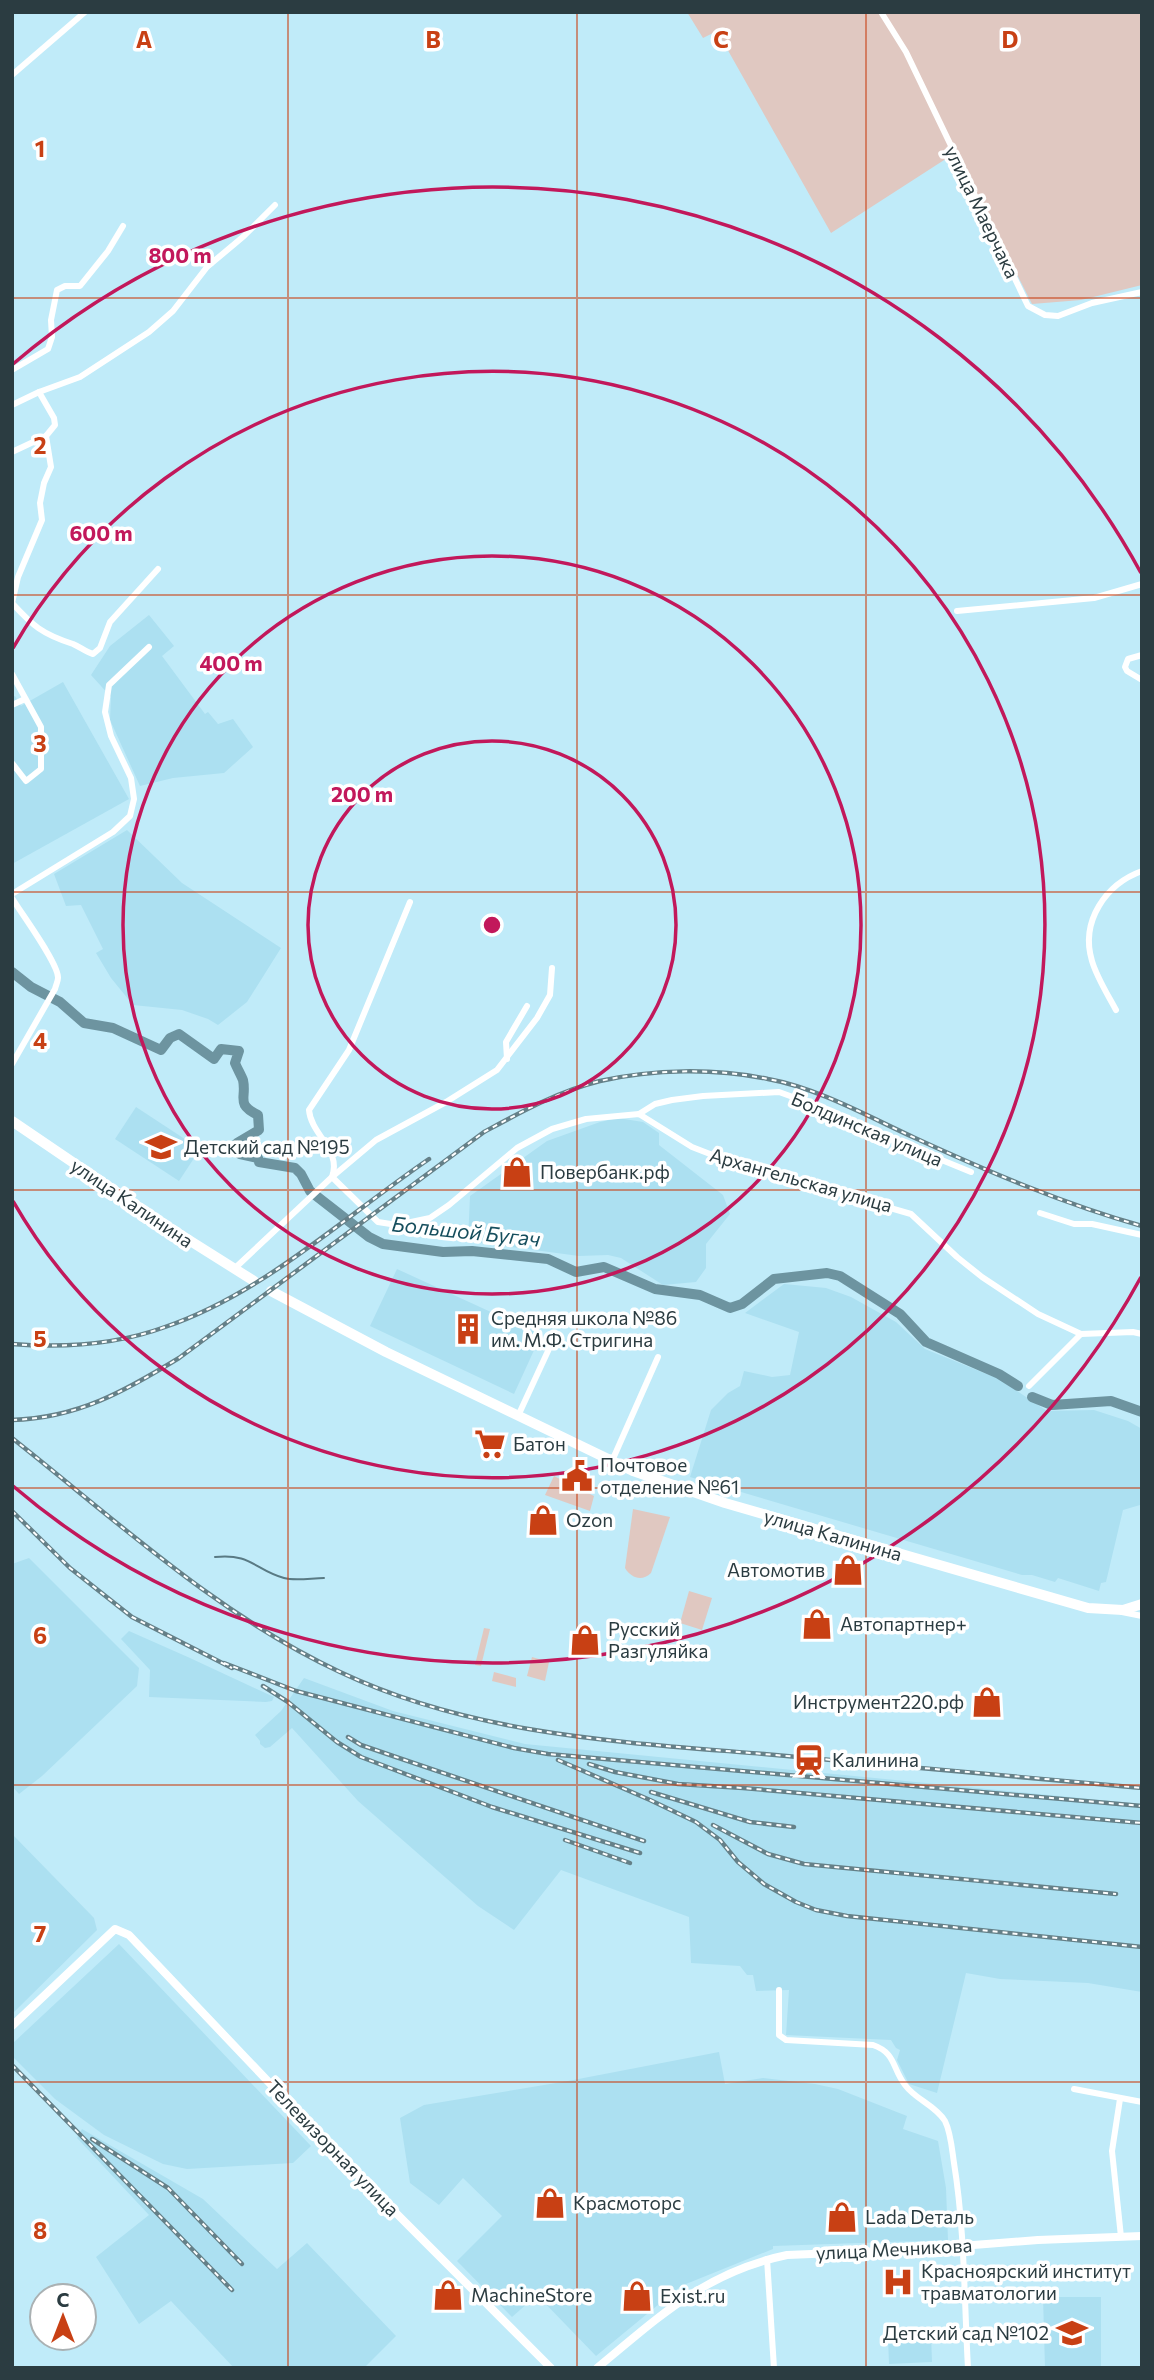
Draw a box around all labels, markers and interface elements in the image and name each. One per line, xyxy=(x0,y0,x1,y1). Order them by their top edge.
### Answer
text: A xyxy=(136,25,153,53)
text: B xyxy=(425,25,441,53)
text: C xyxy=(713,25,729,53)
text: D xyxy=(1002,25,1019,53)
text: 1 xyxy=(35,134,45,162)
street label: улица Маерчака xyxy=(940,142,1024,282)
text: 800 m xyxy=(148,242,212,267)
text: 2 xyxy=(33,431,47,459)
text: 600 m xyxy=(69,520,133,545)
text: 400 m xyxy=(199,650,263,675)
text: 3 xyxy=(33,729,47,757)
text: 200 m xyxy=(331,781,393,806)
centre of rings xyxy=(480,913,504,937)
text: 4 xyxy=(33,1026,47,1054)
street label: Болдинская улица xyxy=(788,1086,946,1171)
school or university icon: Детский сад №195 xyxy=(144,1130,178,1164)
place label: Детский сад №195 xyxy=(184,1135,350,1158)
street label: Архангельская улица xyxy=(707,1142,895,1217)
street label: улица Калинина xyxy=(67,1153,198,1252)
shop icon: Повербанк.рф xyxy=(500,1155,534,1189)
place label: Повербанк.рф xyxy=(540,1160,670,1183)
water label: Большой Бугач xyxy=(391,1210,542,1251)
place label: Средняя школа №86 им. М.Ф. Стригина xyxy=(491,1306,677,1351)
building icon: Средняя школа №86 им. М.Ф. Стригина xyxy=(451,1312,485,1346)
text: 5 xyxy=(33,1324,47,1352)
supermarket icon: Батон xyxy=(473,1427,507,1461)
place label: Батон xyxy=(513,1432,566,1455)
place label: Почтовое отделение №61 xyxy=(600,1453,739,1498)
public building icon: Почтовое отделение №61 xyxy=(560,1459,594,1493)
shop icon: Ozon xyxy=(526,1503,560,1537)
street label: улица Калинина xyxy=(761,1504,905,1565)
place label: Ozon xyxy=(566,1508,613,1531)
shop icon: Автомотив xyxy=(831,1553,865,1587)
place label: Автомотив xyxy=(727,1558,825,1581)
shop icon: Автопартнер+ xyxy=(800,1607,834,1641)
place label: Автопартнер+ xyxy=(840,1612,967,1635)
place label: Русский Разгуляйка xyxy=(608,1617,708,1662)
text: 6 xyxy=(33,1621,47,1649)
shop icon: Русский Разгуляйка xyxy=(568,1623,602,1657)
shop icon: Инструмент220.рф xyxy=(970,1685,1004,1719)
place label: Инструмент220.рф xyxy=(793,1690,964,1713)
station icon: Калинина xyxy=(792,1743,826,1777)
place label: Калинина xyxy=(832,1748,919,1771)
text: 7 xyxy=(34,1919,46,1947)
street label: Телевизорная улица xyxy=(262,2075,404,2221)
shop icon: Красмоторс xyxy=(533,2186,567,2220)
place label: Красмоторс xyxy=(573,2191,681,2214)
shop icon: Lada Dеталь xyxy=(825,2200,859,2234)
place label: Lada Dеталь xyxy=(865,2205,974,2228)
text: 8 xyxy=(33,2216,47,2244)
street label: улица Мечникова xyxy=(815,2233,973,2264)
place label: Красноярский институт травматологии xyxy=(921,2259,1131,2304)
hospital icon: Красноярский институт травматологии xyxy=(881,2265,915,2299)
shop icon: MachineStore xyxy=(431,2278,465,2312)
shop icon: Exist.ru xyxy=(620,2279,654,2313)
north arrow xyxy=(28,2282,98,2352)
place label: MachineStore xyxy=(471,2283,592,2306)
place label: Exist.ru xyxy=(660,2284,725,2307)
text: С xyxy=(57,2288,70,2311)
school or university icon: Детский сад №102 xyxy=(1055,2316,1089,2350)
place label: Детский сад №102 xyxy=(883,2321,1049,2344)

